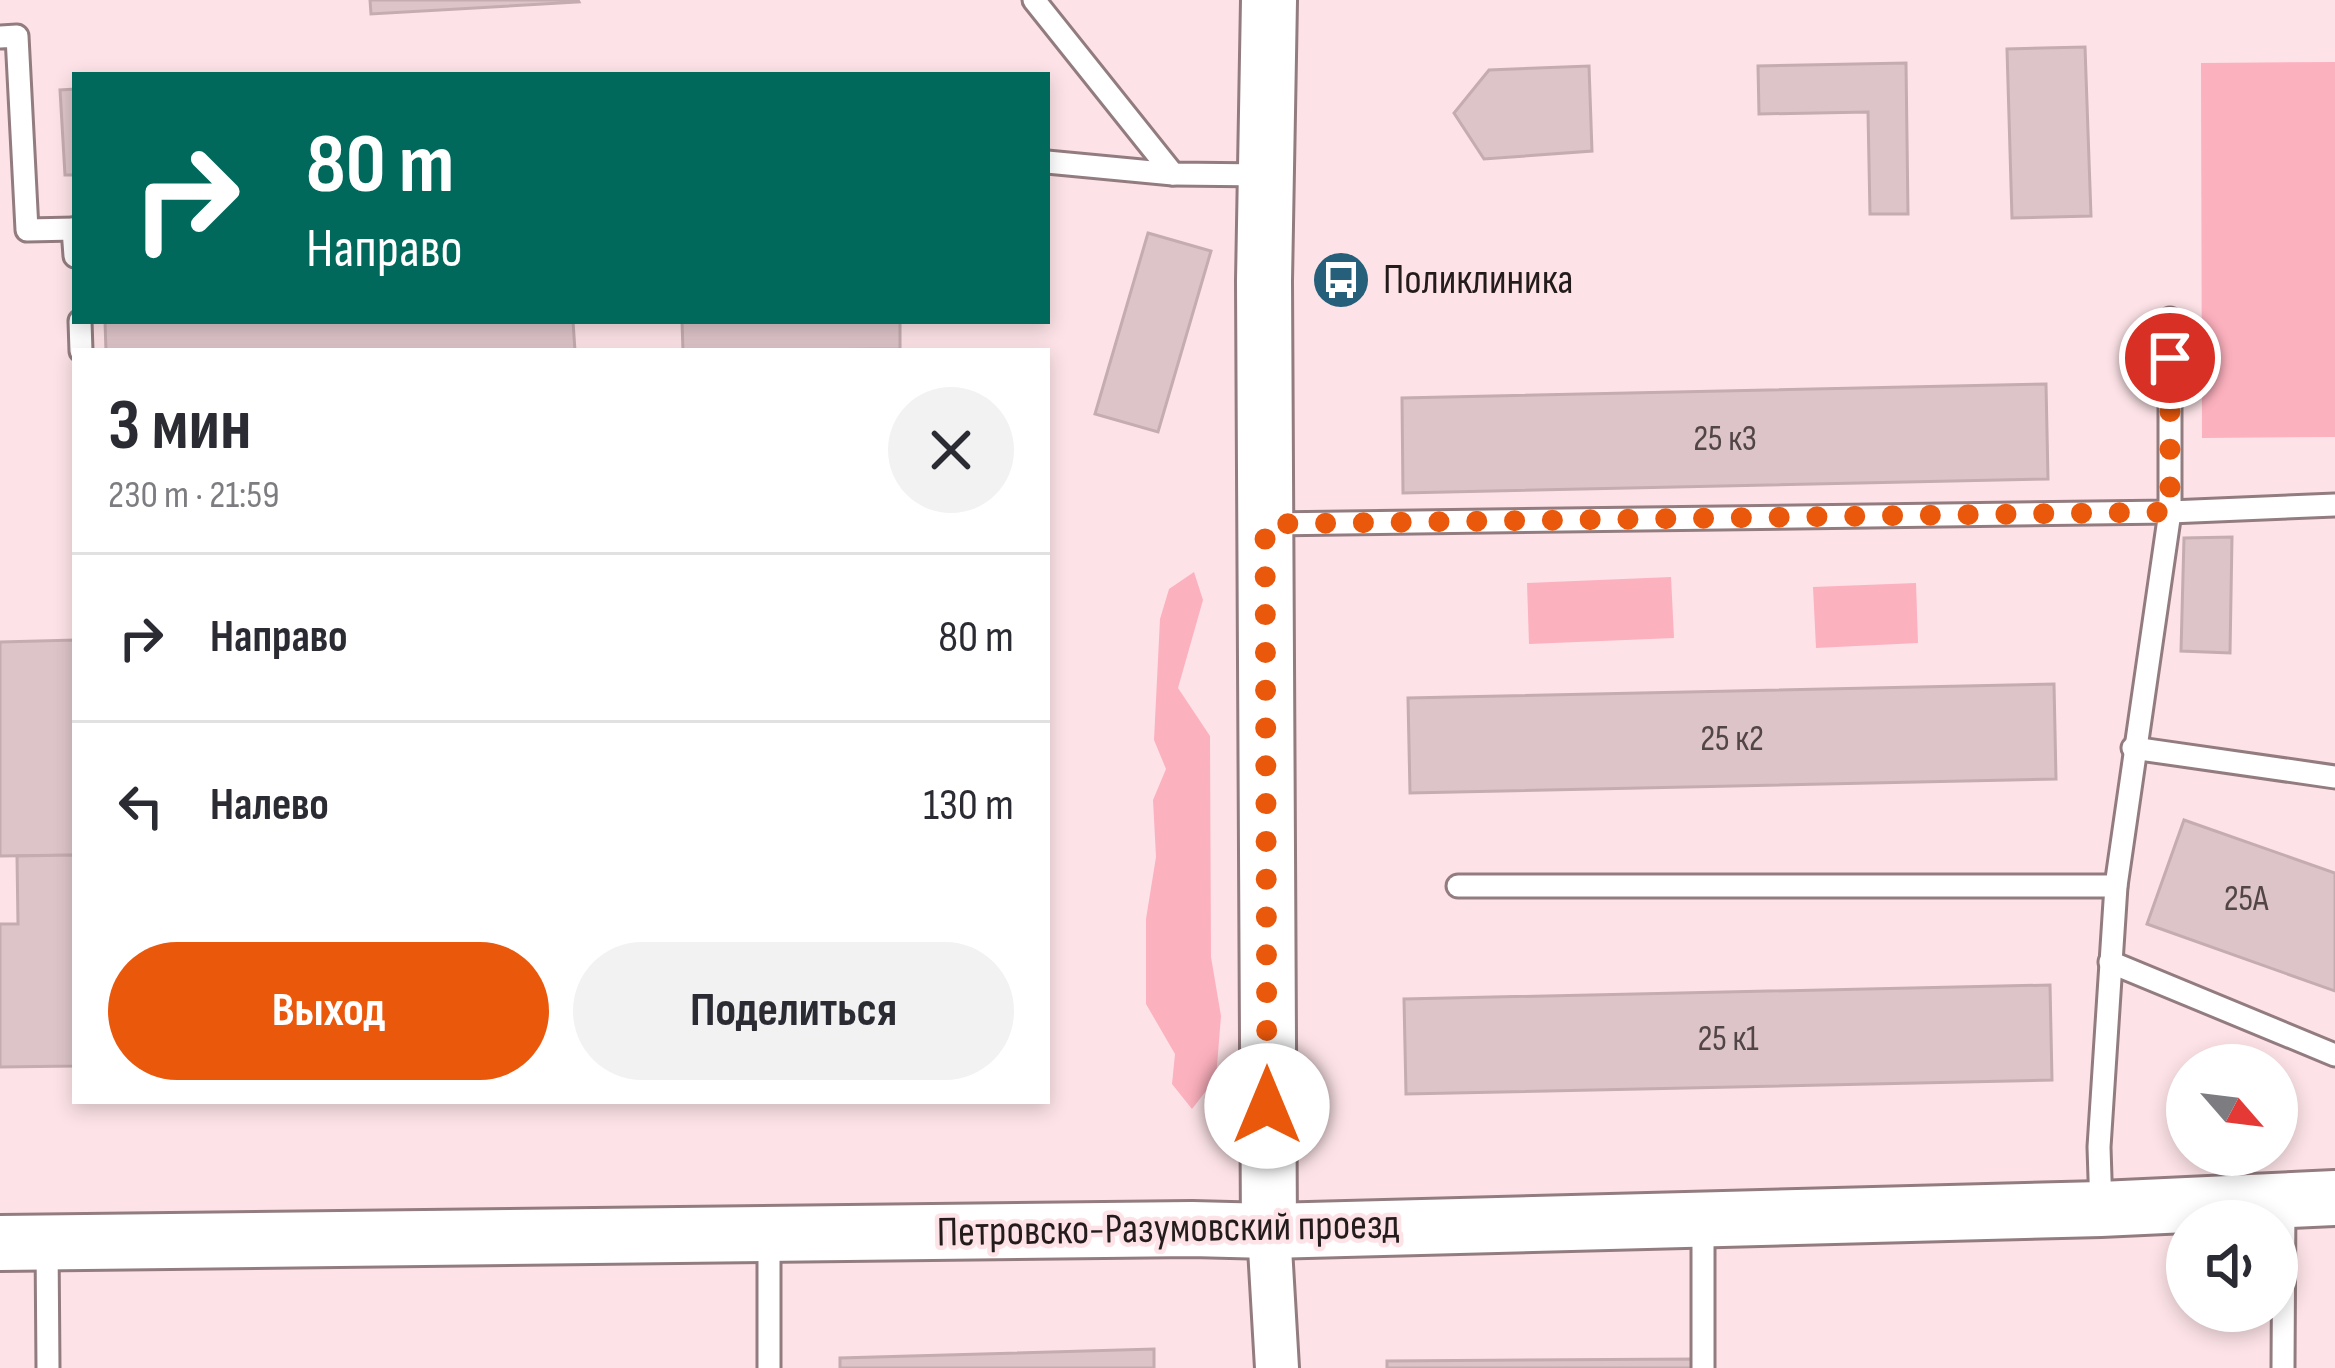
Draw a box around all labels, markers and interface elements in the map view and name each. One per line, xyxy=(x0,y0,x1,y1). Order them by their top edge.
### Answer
text: 80 m xyxy=(306,115,454,216)
icon: right xyxy=(108,120,264,276)
text: Направо xyxy=(306,217,463,282)
bus stop icon: Поликлиника xyxy=(1310,249,1372,311)
place label: Поликлиника xyxy=(1383,255,1574,306)
pin xyxy=(2119,307,2221,409)
icon: arrive xyxy=(2137,325,2203,391)
text: 3 мин xyxy=(108,383,252,470)
button: close xyxy=(888,387,1014,513)
house number: 25 к3 xyxy=(1693,418,1757,461)
text: 230 m · 21:59 xyxy=(108,472,279,519)
icon: right xyxy=(108,605,174,671)
text: Направо xyxy=(210,610,348,665)
text: 80 m xyxy=(938,610,1014,665)
house number: 25 к2 xyxy=(1700,718,1764,761)
icon: left xyxy=(108,773,174,839)
text: Налево xyxy=(210,778,329,833)
text: 130 m xyxy=(923,778,1014,833)
house number: 25А xyxy=(2224,878,2269,921)
button: Выход xyxy=(108,942,549,1080)
button: Поделиться xyxy=(573,942,1014,1080)
house number: 25 к1 xyxy=(1697,1018,1759,1061)
position arrow xyxy=(1204,1043,1330,1169)
north arrow xyxy=(2166,1044,2298,1176)
map controls xyxy=(2166,1044,2298,1332)
street label: Петровско-Разумовский проезд xyxy=(936,1199,1400,1259)
button: sound xyxy=(2166,1200,2298,1332)

